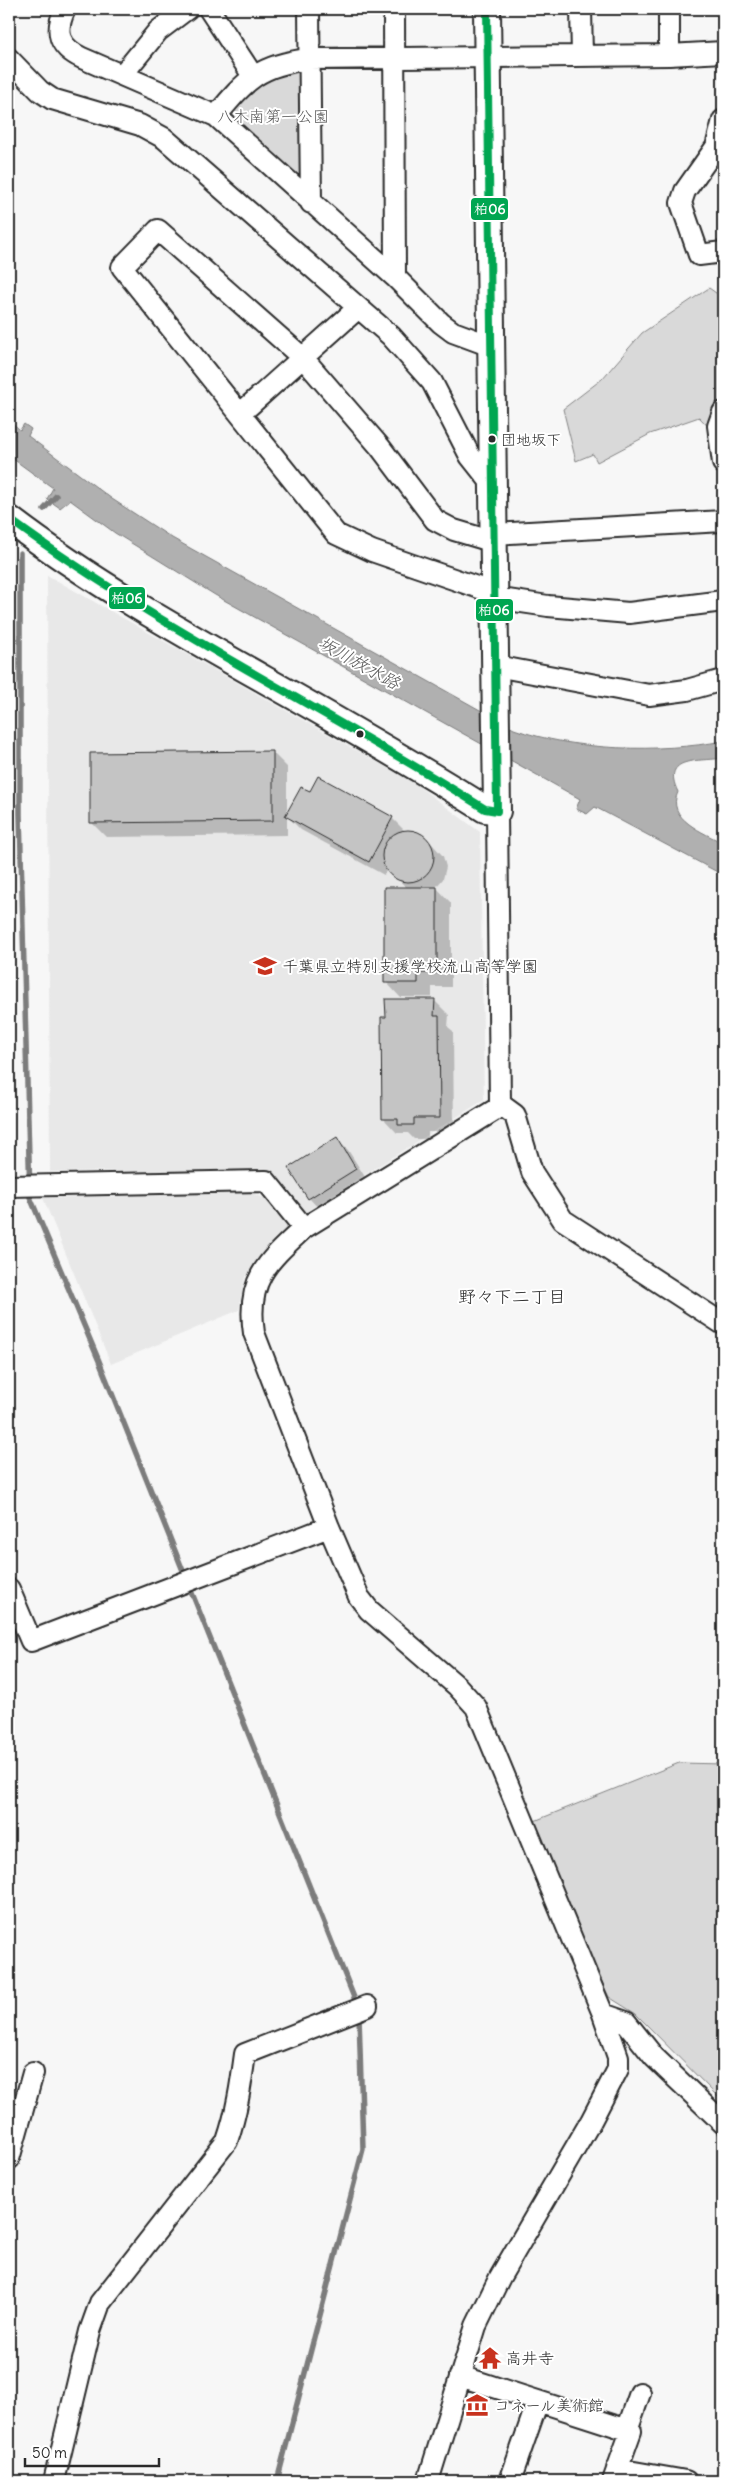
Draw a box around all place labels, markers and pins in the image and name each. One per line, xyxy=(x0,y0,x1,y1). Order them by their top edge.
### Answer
place label: 団地坂下 xyxy=(501,430,561,449)
marker: 団地坂下 xyxy=(487,434,497,444)
unlabelled marker xyxy=(355,729,365,739)
school or university icon: 千葉県立特別支援学校流山高等学園 xyxy=(252,953,278,979)
place label: 千葉県立特別支援学校流山高等学園 xyxy=(282,956,538,976)
temple icon: 高井寺 xyxy=(477,2345,503,2371)
place label: 高井寺 xyxy=(506,2348,554,2368)
museum icon: コネール美術館 xyxy=(464,2392,490,2418)
place label: コネール美術館 xyxy=(494,2395,604,2415)

